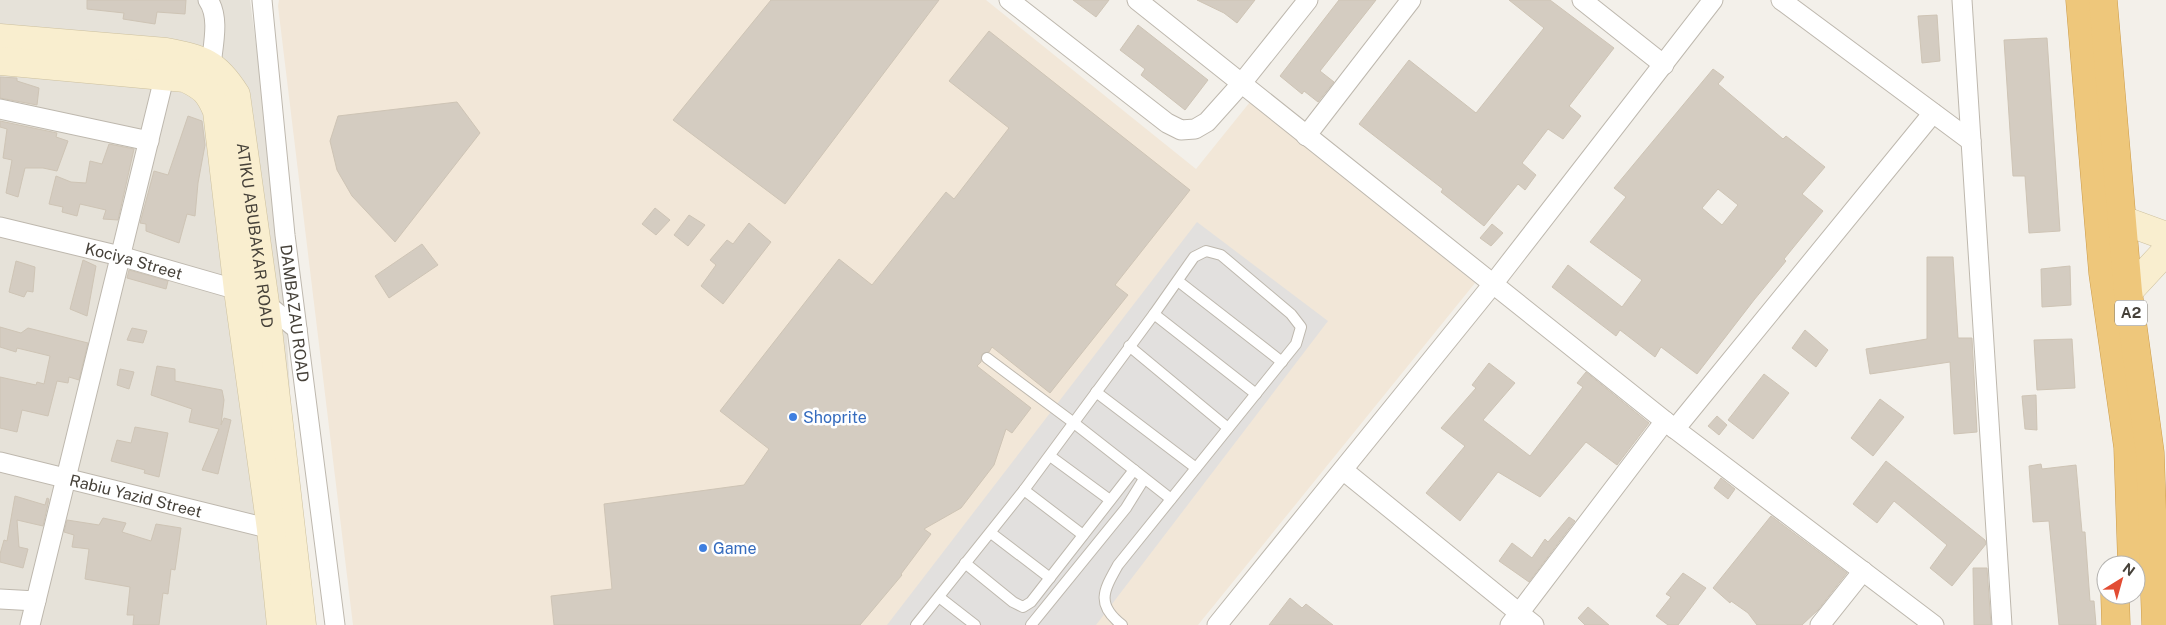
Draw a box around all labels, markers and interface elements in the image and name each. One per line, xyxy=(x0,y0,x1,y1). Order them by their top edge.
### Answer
street label: ATIKU ABUBAKAR ROAD xyxy=(233,142,277,329)
street label: Kociya Street xyxy=(83,239,185,283)
street label: DAMBAZAU ROAD xyxy=(276,243,313,383)
road number: A2 xyxy=(2115,300,2147,326)
place label: Shoprite xyxy=(803,408,867,427)
marker: Shoprite xyxy=(787,411,799,423)
street label: Rabiu Yazid Street xyxy=(68,471,204,522)
place label: Game xyxy=(713,539,756,558)
marker: Game xyxy=(697,542,709,554)
north arrow xyxy=(2096,555,2146,605)
text: N xyxy=(2120,560,2138,579)

